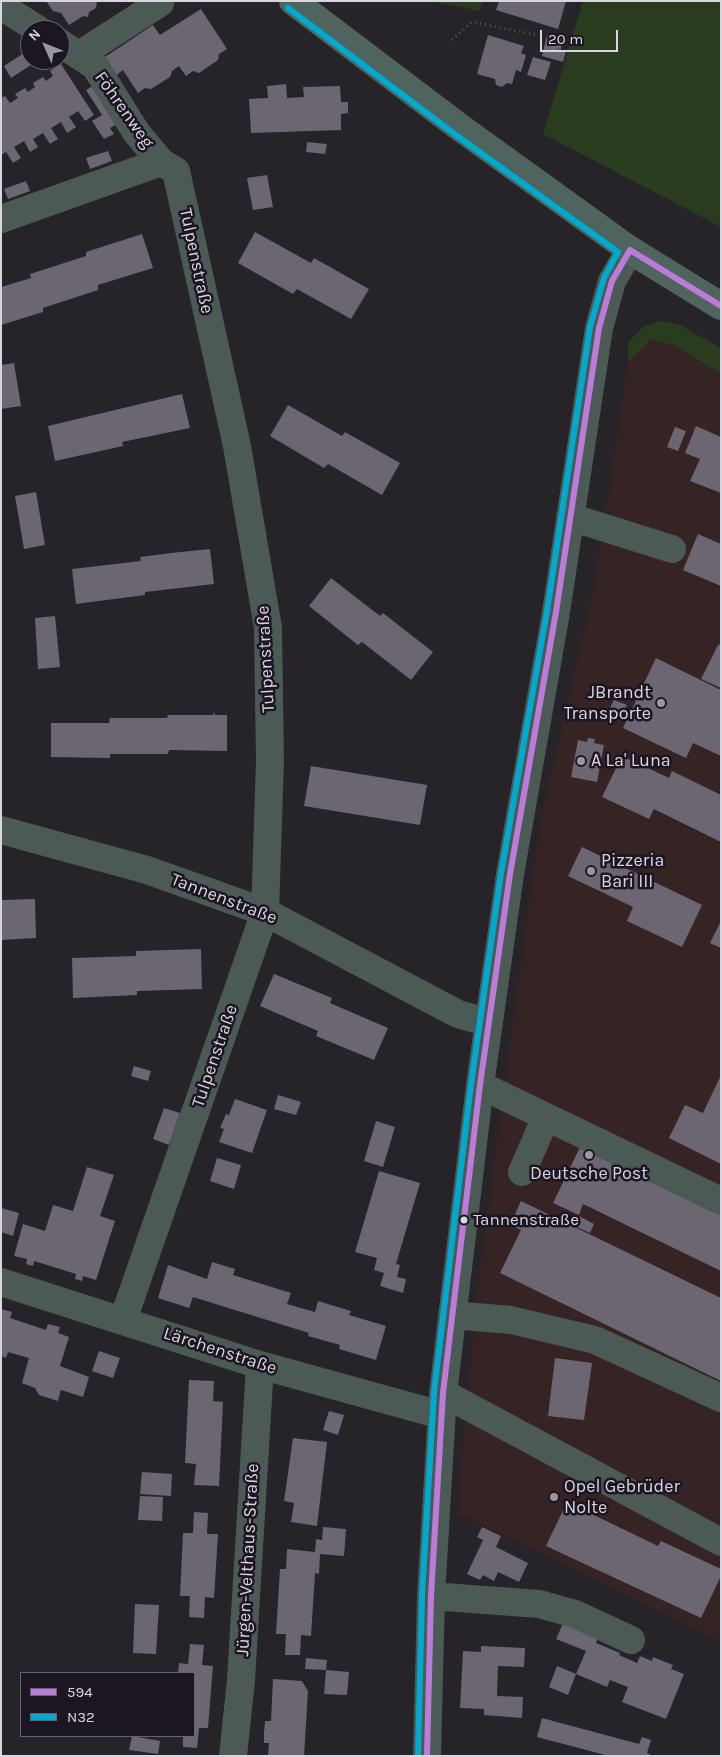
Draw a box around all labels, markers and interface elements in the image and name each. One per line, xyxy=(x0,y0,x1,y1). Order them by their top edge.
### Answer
north arrow xyxy=(20,20,70,70)
scale bar xyxy=(542,20,620,52)
text: N xyxy=(25,25,44,44)
text: 20 m xyxy=(548,30,583,48)
street label: Föhrenweg xyxy=(90,67,158,153)
street label: Tulpenstraße xyxy=(174,206,218,316)
street label: Tulpenstraße xyxy=(252,605,280,713)
place label: JBrandt Transporte xyxy=(564,682,651,724)
marker: JBrandt Transporte xyxy=(655,697,667,709)
place label: A La' Luna xyxy=(591,750,671,772)
marker: A La' Luna xyxy=(575,755,587,767)
place label: Pizzeria Bari III xyxy=(601,850,664,892)
marker: Pizzeria Bari III xyxy=(585,865,597,877)
street label: Tannenstraße xyxy=(168,869,280,929)
street label: Tulpenstraße xyxy=(187,1002,243,1110)
marker: Deutsche Post xyxy=(583,1149,595,1161)
place label: Deutsche Post xyxy=(530,1163,648,1185)
place label: Tannenstraße xyxy=(473,1210,579,1230)
marker: Tannenstraße xyxy=(459,1215,469,1225)
street label: Lärchenstraße xyxy=(161,1322,279,1380)
street label: Jürgen-Velthaus-Straße xyxy=(232,1463,264,1657)
place label: Opel Gebrüder Nolte xyxy=(564,1476,680,1518)
marker: Opel Gebrüder Nolte xyxy=(548,1491,560,1503)
legend xyxy=(20,1672,195,1737)
text: 594 xyxy=(67,1683,93,1701)
text: N32 xyxy=(67,1708,95,1726)

